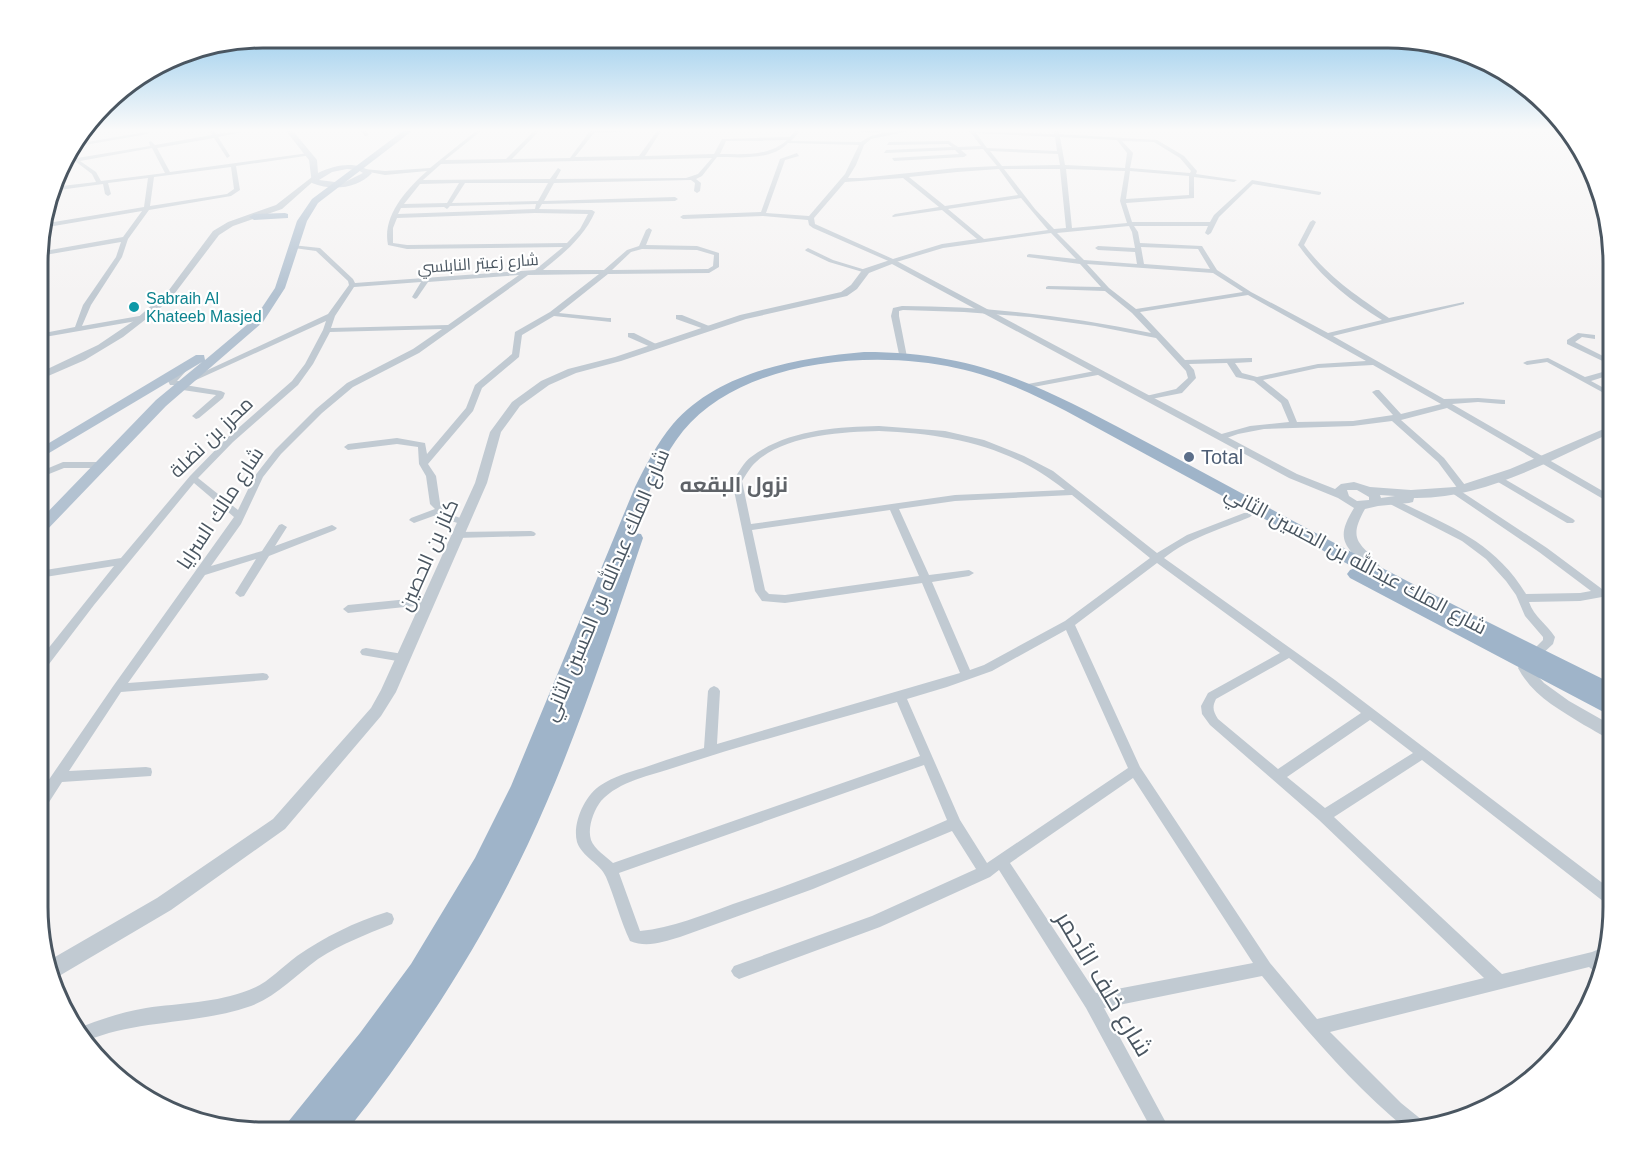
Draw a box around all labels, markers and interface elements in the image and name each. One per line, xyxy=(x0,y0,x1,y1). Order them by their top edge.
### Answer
street label: شارع زعيتر النابلسي xyxy=(417,251,539,280)
place label: Sabraih Al Khateeb Masjed xyxy=(146,290,262,325)
marker: Sabraih Al Khateeb Masjed xyxy=(127,300,141,314)
street label: محرز بن نضلة xyxy=(165,392,258,483)
street label: شارع مالك السرايا xyxy=(172,443,270,575)
street label: شارع الملك عبدالله بن الحسين الثاني xyxy=(537,445,678,726)
place label: Total xyxy=(1201,446,1243,468)
marker: Total xyxy=(1182,450,1196,464)
district label: نزول البقعه xyxy=(680,473,788,498)
street label: شارع الملك عبدالله بن الحسين الثاني xyxy=(1219,480,1492,643)
street label: كناز بن الحصين xyxy=(394,496,464,615)
street label: شارع خلف الأحمر xyxy=(1047,905,1158,1063)

